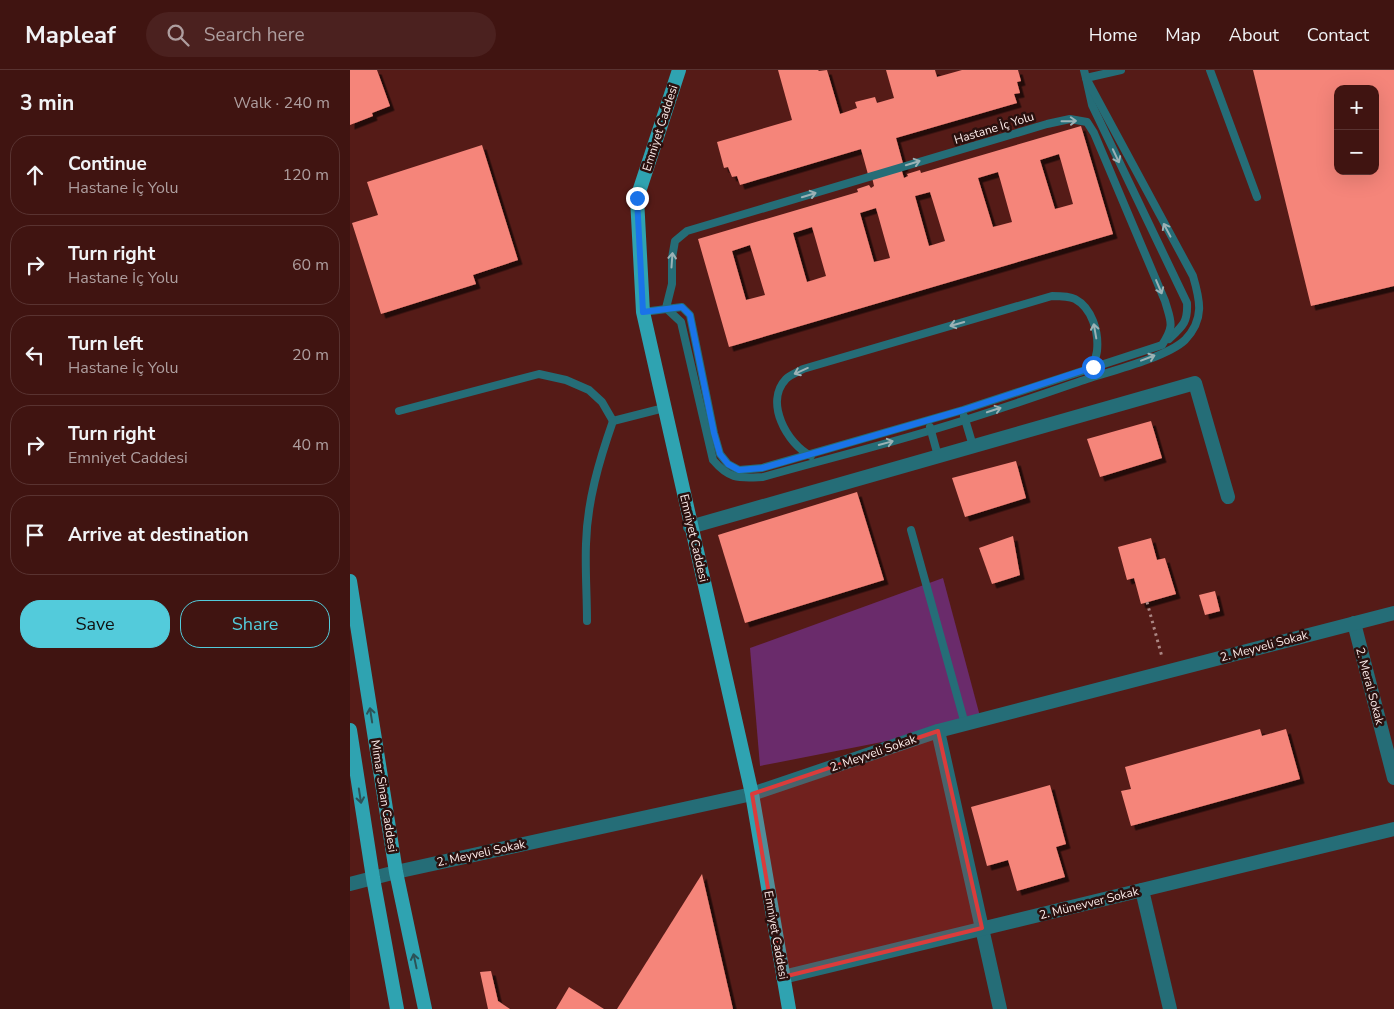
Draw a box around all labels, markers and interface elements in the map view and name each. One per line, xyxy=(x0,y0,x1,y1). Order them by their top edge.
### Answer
search box xyxy=(146,12,496,57)
text: Mapleaf xyxy=(25,19,116,51)
icon: search xyxy=(164,21,192,49)
text: Search here xyxy=(204,22,305,48)
text: Home xyxy=(1089,23,1137,47)
text: Map xyxy=(1165,23,1201,47)
text: About xyxy=(1229,23,1279,47)
text: Contact xyxy=(1307,23,1369,47)
street label: Emniyet Caddesi xyxy=(639,83,681,173)
map controls xyxy=(1334,85,1379,175)
button: + xyxy=(1334,85,1379,130)
text: 3 min xyxy=(20,89,74,117)
text: Walk · 240 m xyxy=(234,92,330,114)
street label: Hastane İç Yolu xyxy=(952,108,1036,148)
one-way arrow xyxy=(1061,116,1077,126)
button: − xyxy=(1334,130,1379,175)
one-way arrow xyxy=(1112,148,1122,163)
text: Continue xyxy=(68,151,147,177)
one-way arrow xyxy=(905,158,921,168)
icon: ahead xyxy=(21,161,49,189)
text: 120 m xyxy=(282,164,329,186)
text: Hastane İç Yolu xyxy=(68,177,179,199)
route end xyxy=(626,187,649,210)
one-way arrow xyxy=(801,189,817,199)
one-way arrow xyxy=(1162,223,1172,237)
text: Turn right xyxy=(68,241,155,267)
icon: right xyxy=(21,251,49,279)
one-way arrow xyxy=(668,252,677,268)
text: 60 m xyxy=(292,254,329,276)
text: Hastane İç Yolu xyxy=(68,267,179,289)
one-way arrow xyxy=(1155,278,1164,294)
one-way arrow xyxy=(949,319,965,329)
one-way arrow xyxy=(1090,324,1100,340)
text: Turn left xyxy=(68,331,143,357)
icon: left xyxy=(21,341,49,369)
text: 20 m xyxy=(292,344,329,366)
one-way arrow xyxy=(1141,353,1156,362)
route start xyxy=(1082,356,1105,379)
text: Hastane İç Yolu xyxy=(68,357,179,379)
one-way arrow xyxy=(794,366,809,376)
one-way arrow xyxy=(986,405,1002,414)
text: Turn right xyxy=(68,421,155,447)
icon: right xyxy=(21,431,49,459)
text: 40 m xyxy=(292,434,329,456)
one-way arrow xyxy=(877,438,893,447)
text: Emniyet Caddesi xyxy=(68,447,188,469)
street label: Emniyet Caddesi xyxy=(676,492,712,584)
icon: arrive xyxy=(21,521,49,549)
text: Arrive at destination xyxy=(68,522,249,548)
button: Save xyxy=(20,600,170,648)
button: Share xyxy=(180,600,330,648)
street label: 2. Meyveli Sokak xyxy=(1218,626,1311,665)
street label: 2. Meral Sokak xyxy=(1352,646,1388,727)
one-way arrow xyxy=(366,708,376,724)
street label: 2. Meyveli Sokak xyxy=(828,730,919,775)
street label: Mimar Sinan Caddesi xyxy=(367,739,401,853)
one-way arrow xyxy=(355,787,365,803)
street label: 2. Meyveli Sokak xyxy=(435,836,528,870)
street label: 2. Münevver Sokak xyxy=(1038,883,1141,923)
street label: Emniyet Caddesi xyxy=(760,889,792,981)
one-way arrow xyxy=(410,954,419,970)

